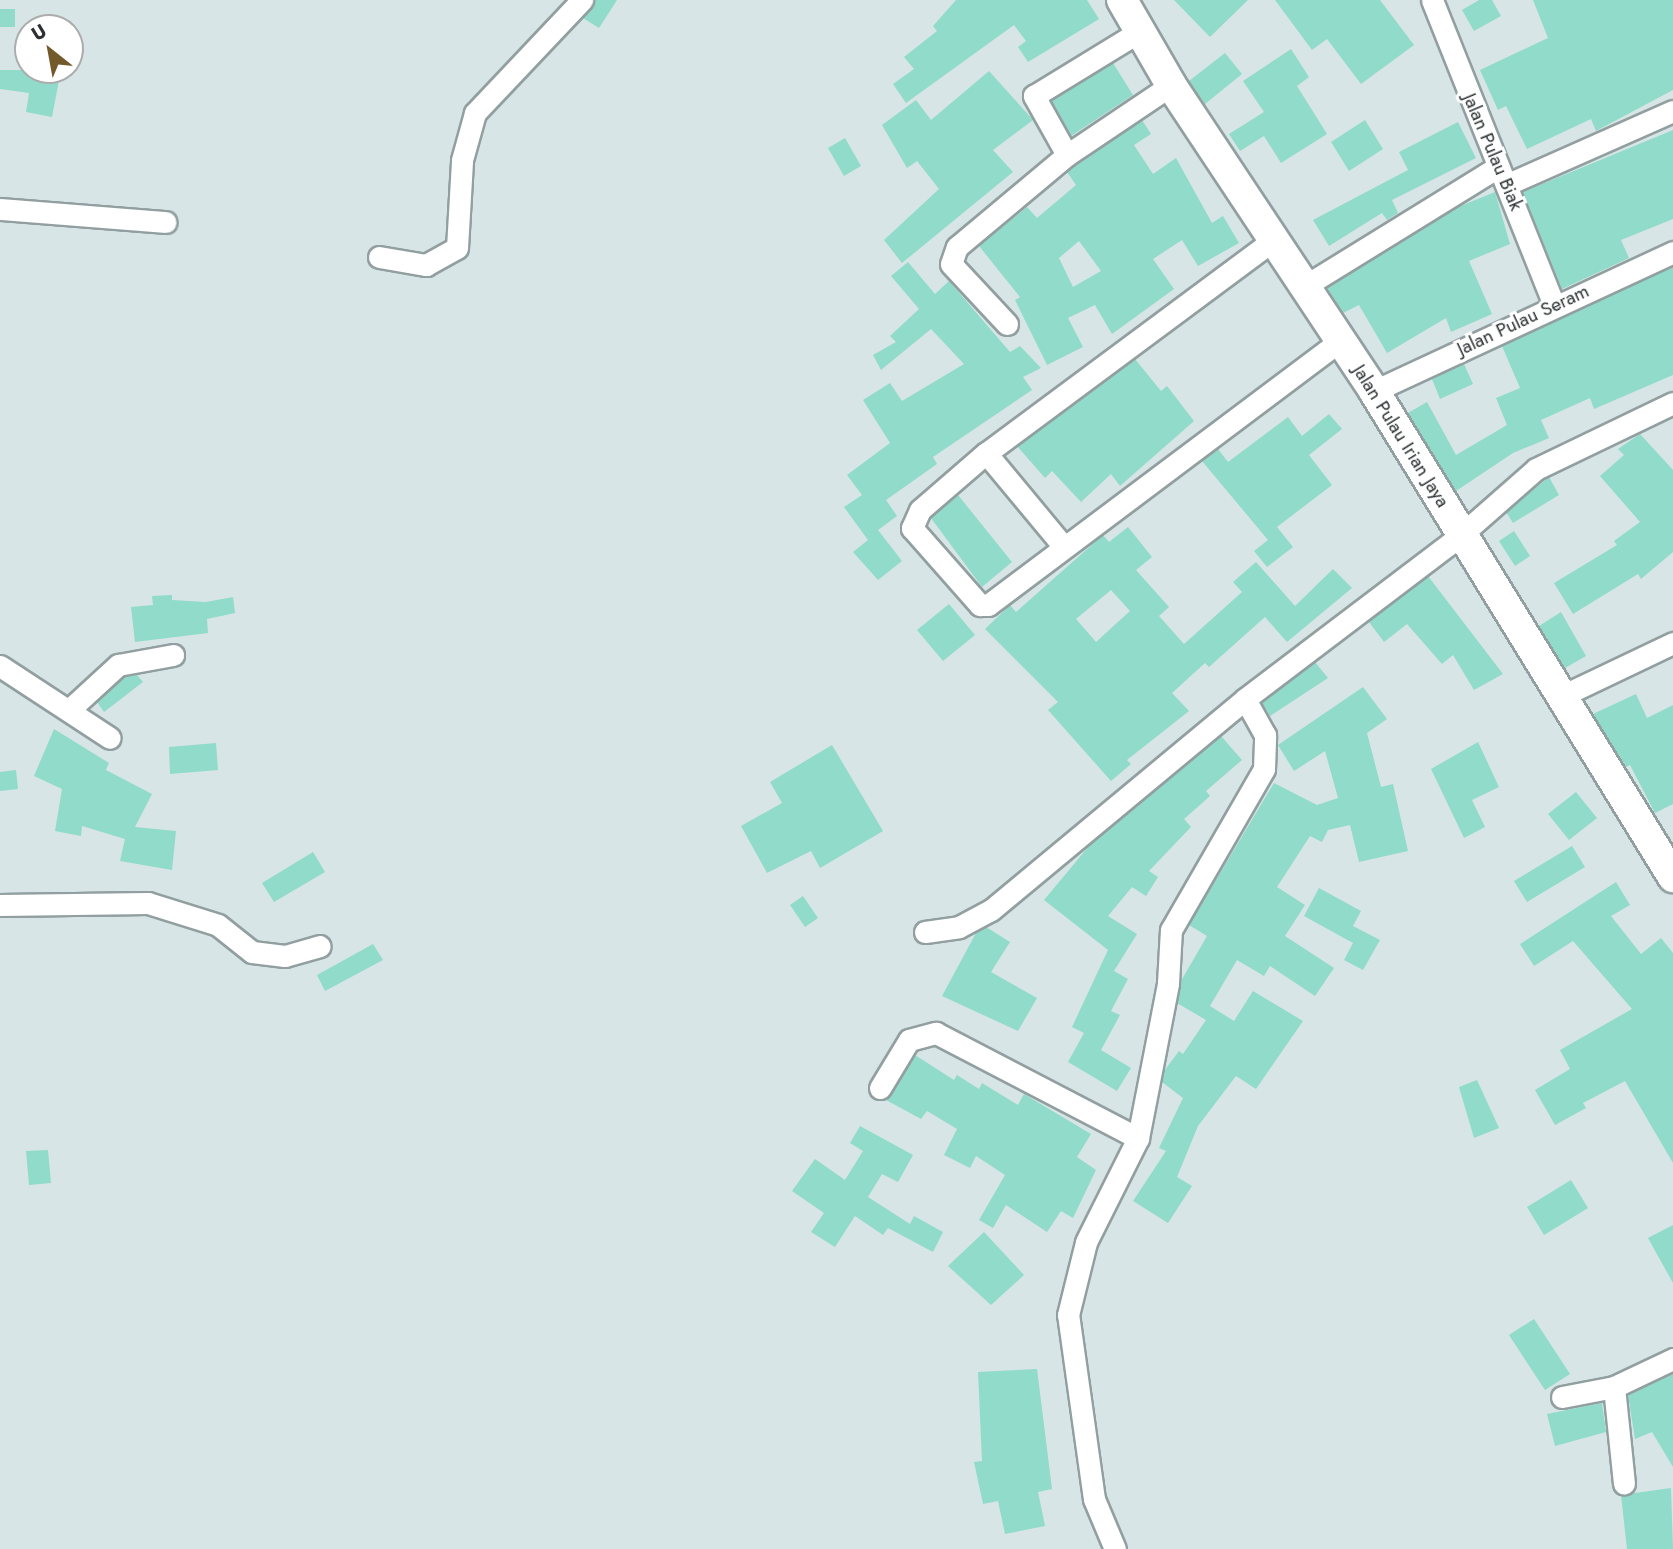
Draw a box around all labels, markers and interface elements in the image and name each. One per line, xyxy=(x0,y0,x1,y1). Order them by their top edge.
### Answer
north arrow xyxy=(14,14,84,84)
text: U xyxy=(26,17,52,47)
street label: Jalan Pulau Biak xyxy=(1458,90,1528,214)
street label: Jalan Pulau Seram xyxy=(1453,280,1593,360)
street label: Jalan Pulau Irian Jaya xyxy=(1348,360,1454,512)

